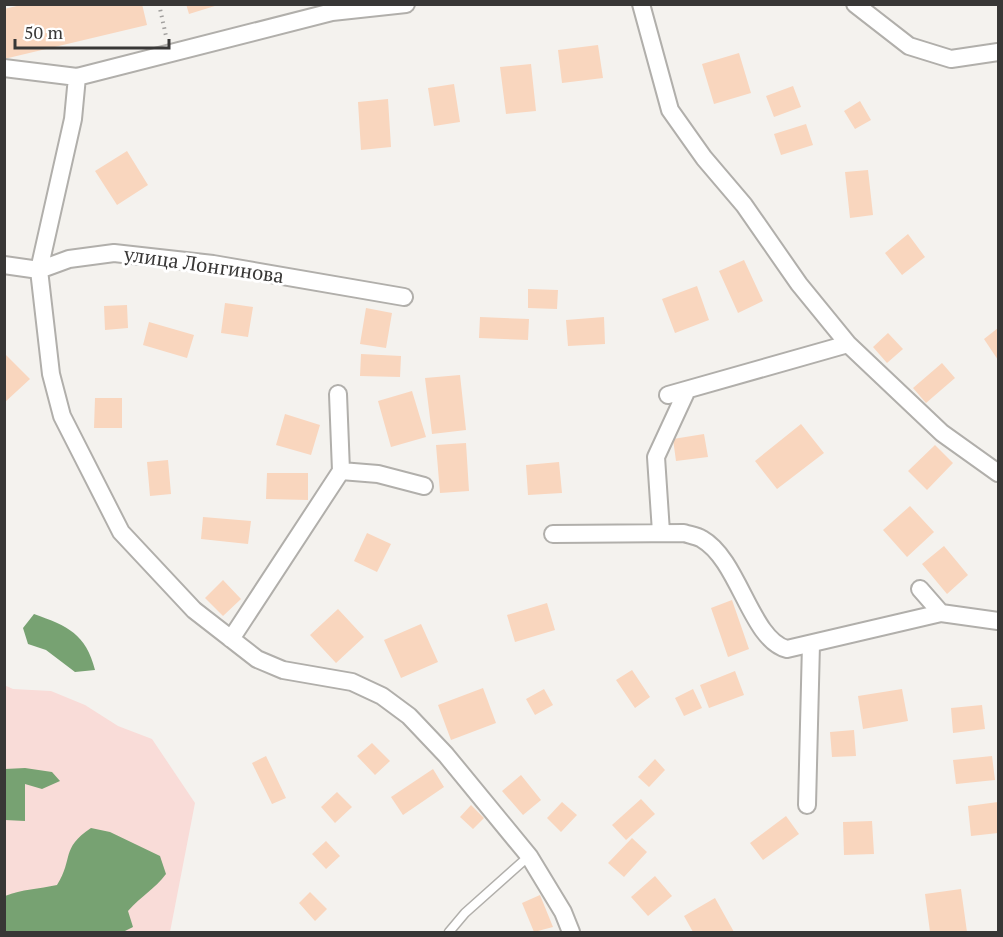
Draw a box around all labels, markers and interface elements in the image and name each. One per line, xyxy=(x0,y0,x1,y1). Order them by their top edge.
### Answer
scale bar xyxy=(15,12,170,50)
text: 50 m xyxy=(24,20,64,44)
street label: улица Лонгинова xyxy=(121,240,286,289)

